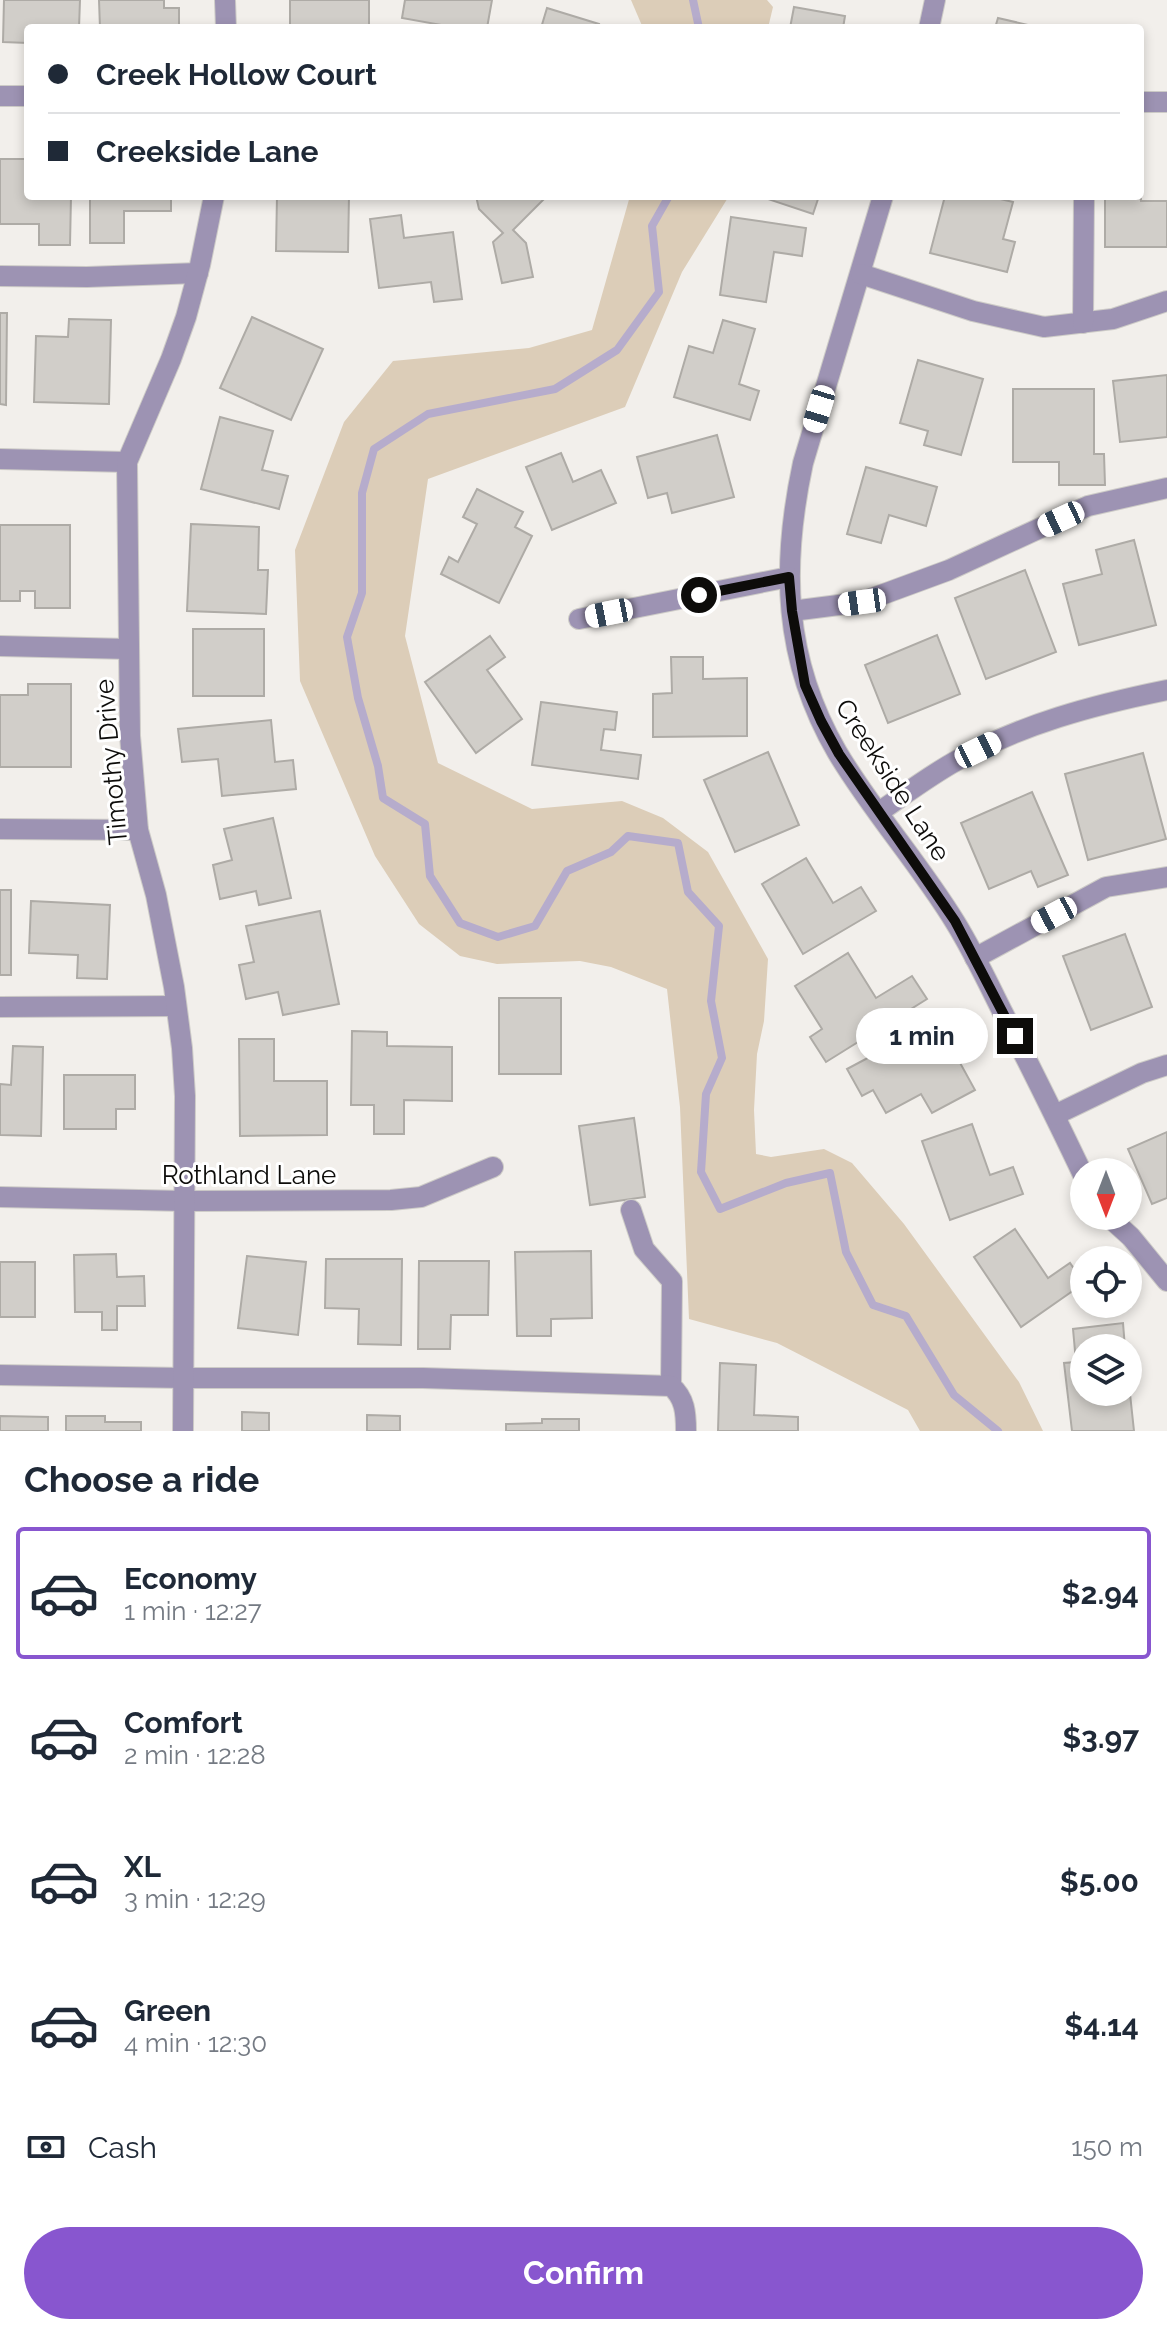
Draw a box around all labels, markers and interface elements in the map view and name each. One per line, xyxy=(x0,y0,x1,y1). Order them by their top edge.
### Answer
text: Creek Hollow Court xyxy=(96,57,377,92)
text: Creekside Lane xyxy=(96,134,318,169)
car xyxy=(801,383,837,435)
car xyxy=(1034,498,1088,540)
route start xyxy=(681,577,717,613)
car xyxy=(837,587,887,617)
car xyxy=(583,597,635,629)
street label: Timothy Drive xyxy=(89,678,133,846)
street label: Creekside Lane xyxy=(830,693,956,867)
car xyxy=(951,729,1005,771)
car xyxy=(1027,893,1081,937)
callout: 1 min xyxy=(855,1008,987,1064)
route end xyxy=(997,1018,1033,1054)
text: 1 min xyxy=(889,1021,955,1051)
north arrow xyxy=(1070,1158,1142,1230)
map controls xyxy=(1070,1158,1142,1406)
street label: Rothland Lane xyxy=(162,1160,336,1190)
button: locate xyxy=(1070,1246,1142,1318)
button: layers xyxy=(1070,1334,1142,1406)
text: Choose a ride xyxy=(24,1458,259,1500)
icon: car xyxy=(28,1557,100,1629)
text: Economy xyxy=(124,1561,257,1596)
text: $2.94 xyxy=(1062,1576,1139,1611)
text: 1 min · 12:27 xyxy=(124,1596,262,1626)
icon: car xyxy=(28,1701,100,1773)
text: Comfort xyxy=(124,1705,243,1740)
text: $3.97 xyxy=(1062,1720,1139,1755)
text: 2 min · 12:28 xyxy=(124,1740,266,1770)
icon: car xyxy=(28,1845,100,1917)
text: XL xyxy=(124,1849,161,1884)
text: $5.00 xyxy=(1060,1864,1139,1899)
text: 3 min · 12:29 xyxy=(124,1884,266,1914)
icon: car xyxy=(28,1989,100,2061)
text: Green xyxy=(124,1993,211,2028)
text: $4.14 xyxy=(1064,2008,1139,2043)
text: 4 min · 12:30 xyxy=(124,2028,267,2058)
icon: cash xyxy=(24,2125,68,2169)
text: Cash xyxy=(88,2130,157,2165)
text: 150 m xyxy=(1071,2132,1143,2162)
button: Confirm xyxy=(24,2227,1143,2319)

